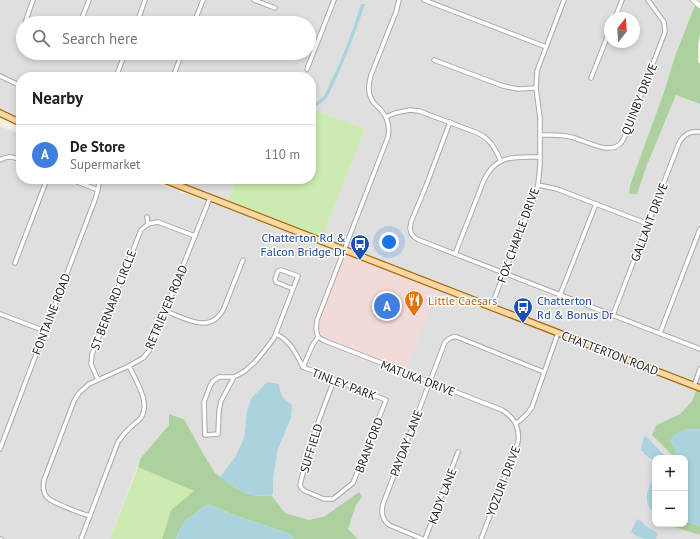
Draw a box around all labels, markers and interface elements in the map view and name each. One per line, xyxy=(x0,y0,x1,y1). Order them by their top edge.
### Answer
north arrow xyxy=(604,12,640,48)
search box xyxy=(16,16,316,60)
icon: search xyxy=(30,27,52,49)
text: Search here xyxy=(62,29,138,48)
street label: QUINBY DRIVE xyxy=(618,61,660,137)
text: Nearby xyxy=(32,87,83,109)
text: De Store xyxy=(70,137,125,156)
text: A xyxy=(41,146,49,163)
text: 110 m xyxy=(265,146,300,163)
text: Supermarket xyxy=(70,156,140,173)
street label: GALLANT DRIVE xyxy=(627,181,671,263)
street label: FOX CHAPLE DRIVE xyxy=(494,185,542,285)
place label: Chatterton Rd & Falcon Bridge Dr xyxy=(261,230,346,259)
your location xyxy=(379,232,399,252)
bus stop icon: Chatterton Rd & Falcon Bridge Dr xyxy=(349,233,371,261)
street label: ST BERNARD CIRCLE xyxy=(87,248,139,352)
street label: RETRIEVER ROAD xyxy=(141,262,191,351)
street label: FONTAINE ROAD xyxy=(29,271,73,357)
restaurant icon: Little Caesars xyxy=(403,289,425,317)
pin: A xyxy=(374,291,400,321)
place label: Little Caesars xyxy=(428,293,497,308)
place label: Chatterton Rd & Bonus Dr xyxy=(537,293,613,322)
bus stop icon: Chatterton Rd & Bonus Dr xyxy=(512,296,534,324)
street label: CHATTERTON ROAD xyxy=(559,328,661,378)
street label: MATUKA DRIVE xyxy=(379,357,457,399)
street label: TINLEY PARK xyxy=(310,365,378,403)
street label: PAYDAY LANE xyxy=(386,408,426,478)
street label: BRANFORD xyxy=(352,415,387,475)
street label: SUFFIELD xyxy=(296,421,326,474)
street label: YOZURI DRIVE xyxy=(483,444,523,518)
map controls xyxy=(652,455,688,527)
button: + xyxy=(652,455,688,491)
street label: KADY LANE xyxy=(424,466,460,526)
button: − xyxy=(652,491,688,527)

